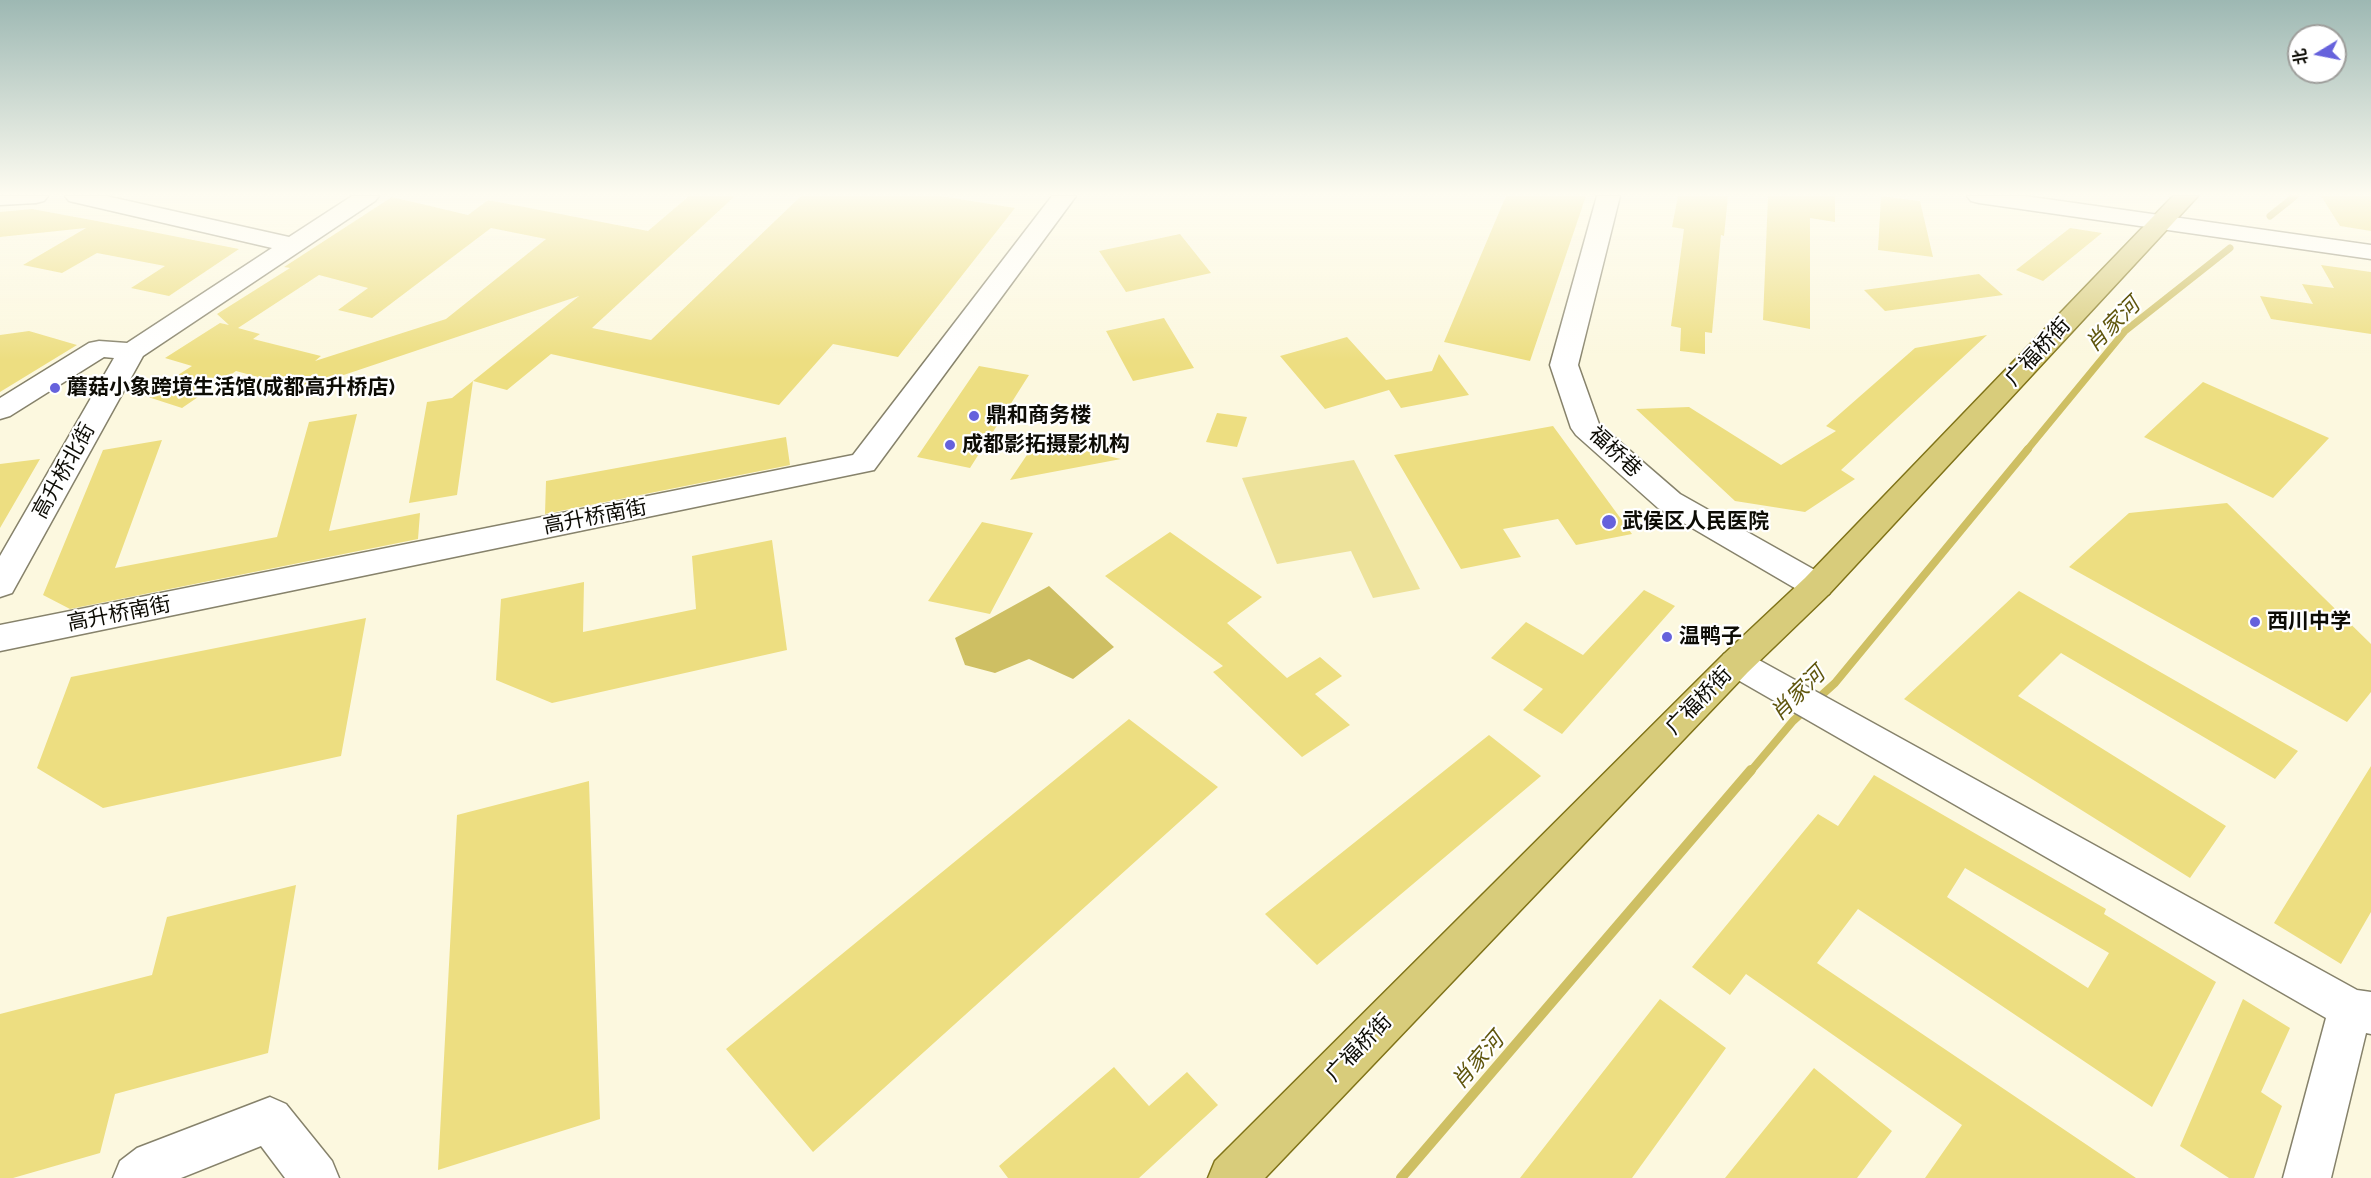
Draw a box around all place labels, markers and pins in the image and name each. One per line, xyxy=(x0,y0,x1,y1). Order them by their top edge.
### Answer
place label: 蘑菇小象跨境生活馆(成都高升桥店) xyxy=(67,375,395,401)
marker: 蘑菇小象跨境生活馆(成都高升桥店) xyxy=(48,381,62,395)
place label: 鼎和商务楼 xyxy=(986,403,1091,429)
marker: 鼎和商务楼 xyxy=(967,409,981,423)
place label: 成都影拓摄影机构 xyxy=(962,432,1130,458)
marker: 成都影拓摄影机构 xyxy=(943,438,957,452)
place label: 武侯区人民医院 xyxy=(1622,509,1769,535)
marker: 武侯区人民医院 xyxy=(1600,513,1618,531)
place label: 西川中学 xyxy=(2267,609,2351,635)
marker: 西川中学 xyxy=(2248,615,2262,629)
place label: 温鸭子 xyxy=(1679,624,1742,650)
marker: 温鸭子 xyxy=(1660,630,1674,644)

